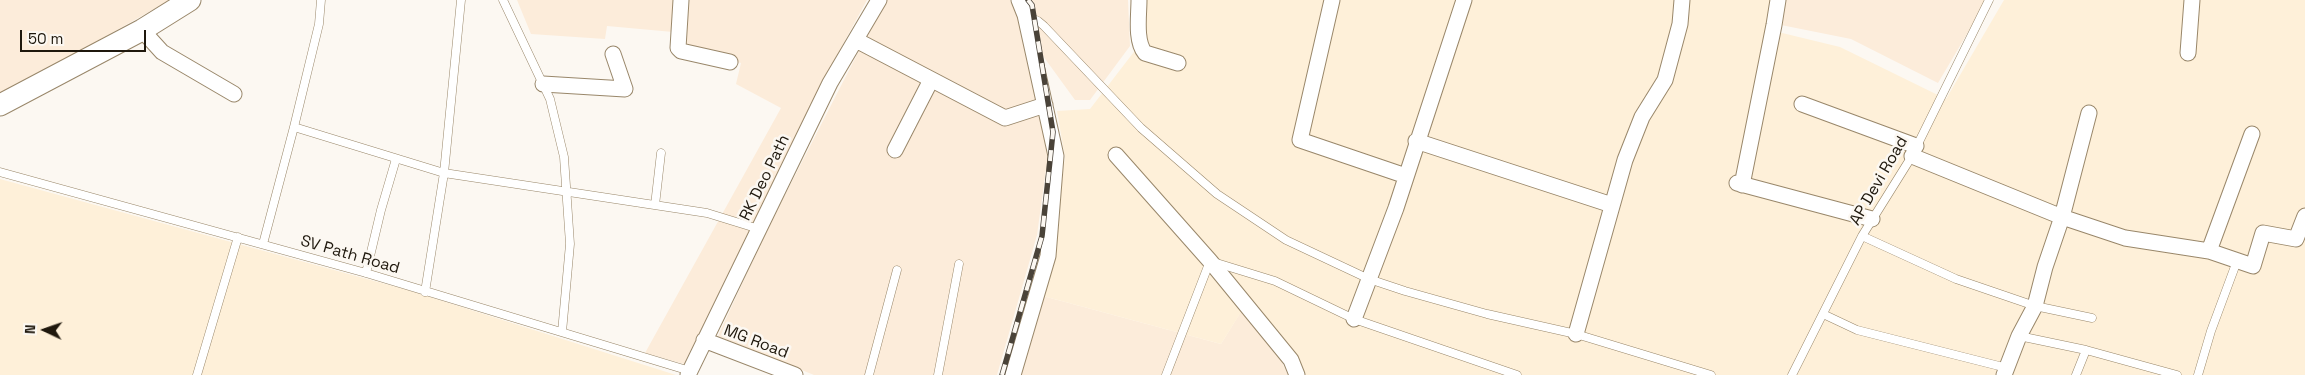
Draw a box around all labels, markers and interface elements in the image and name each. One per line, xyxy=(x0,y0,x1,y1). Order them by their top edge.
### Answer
scale bar xyxy=(22,20,149,52)
text: 50 m xyxy=(28,29,63,48)
street label: RK Deo Path xyxy=(736,132,794,224)
street label: AP Devi Road xyxy=(1846,133,1912,229)
street label: SV Path Road xyxy=(298,232,402,278)
north arrow xyxy=(20,305,70,355)
street label: MG Road xyxy=(721,321,791,363)
text: N xyxy=(21,324,39,334)

